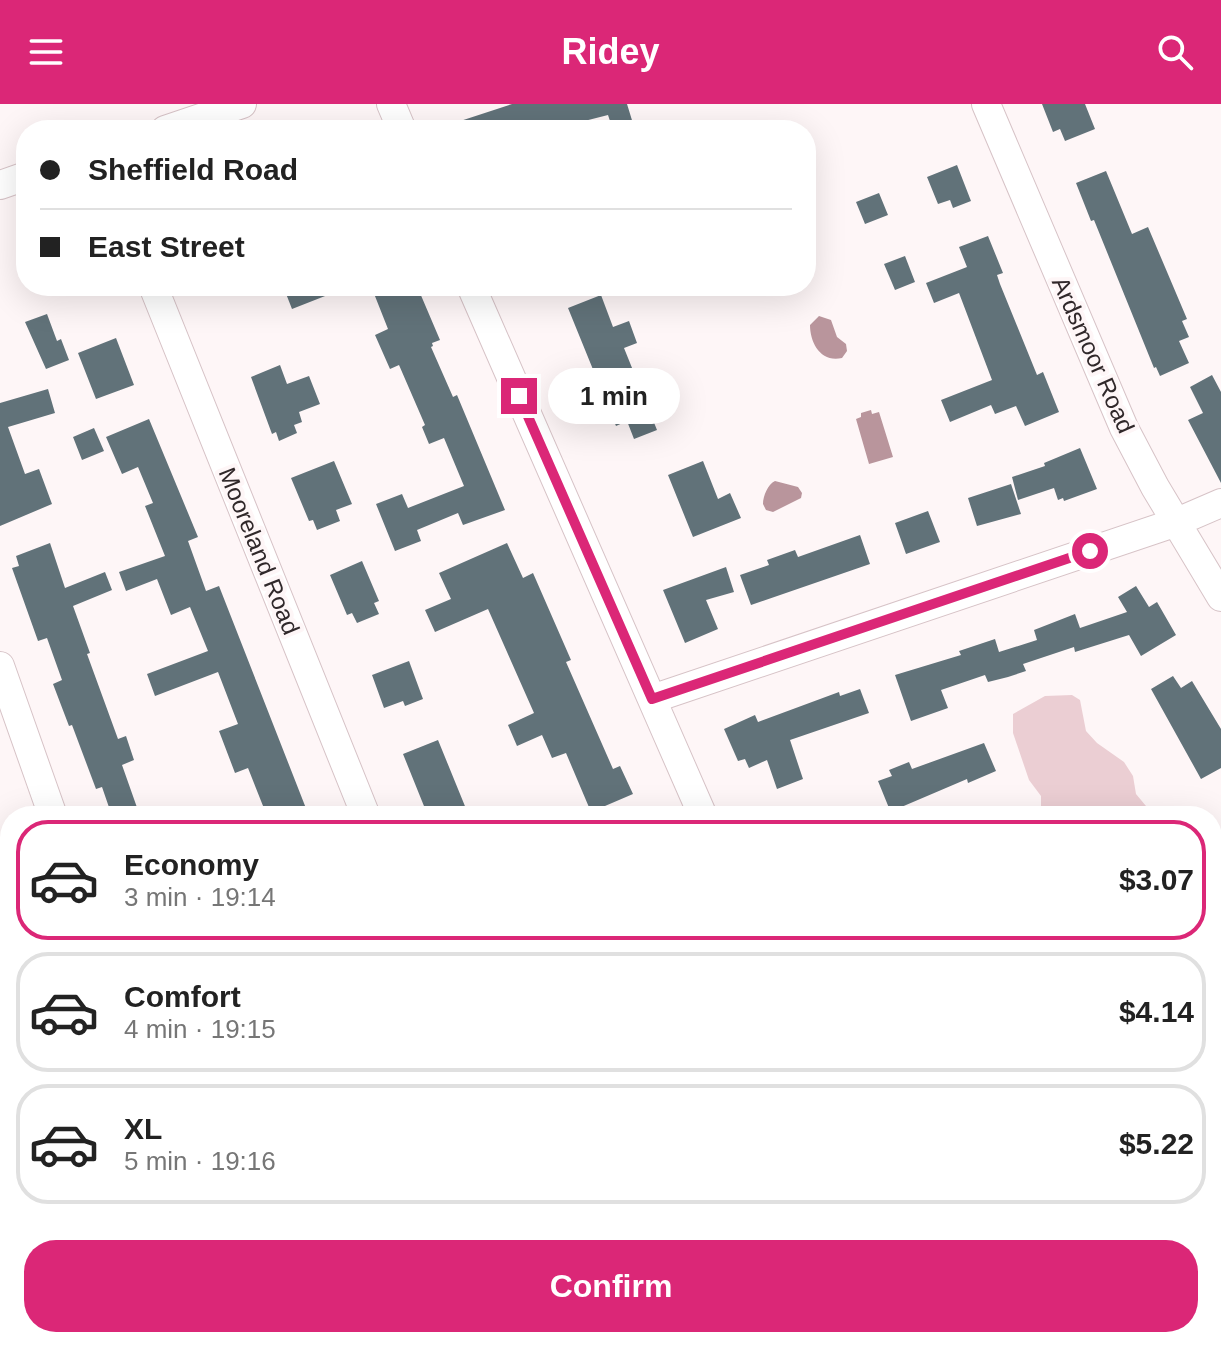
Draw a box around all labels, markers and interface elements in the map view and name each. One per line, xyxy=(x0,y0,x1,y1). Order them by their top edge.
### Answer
icon: menu xyxy=(24,30,68,74)
icon: search xyxy=(1153,30,1197,74)
text: Ridey xyxy=(561,31,660,72)
text: Sheffield Road xyxy=(88,153,298,186)
text: East Street xyxy=(88,230,245,263)
street label: Ardsmoor Road xyxy=(1047,273,1140,437)
callout: 1 min xyxy=(547,368,679,424)
route end xyxy=(501,378,537,414)
text: 1 min xyxy=(580,381,648,411)
street label: Mooreland Road xyxy=(214,463,305,638)
route start xyxy=(1072,533,1108,569)
icon: car xyxy=(28,844,100,916)
text: Economy xyxy=(124,848,259,881)
text: $3.07 xyxy=(1119,863,1194,896)
text: 3 min · 19:14 xyxy=(124,882,276,912)
icon: car xyxy=(28,976,100,1048)
text: Comfort xyxy=(124,980,241,1013)
text: $4.14 xyxy=(1119,995,1194,1028)
text: 4 min · 19:15 xyxy=(124,1014,276,1044)
icon: car xyxy=(28,1108,100,1180)
text: XL xyxy=(124,1112,162,1145)
text: $5.22 xyxy=(1119,1127,1194,1160)
text: 5 min · 19:16 xyxy=(124,1146,276,1176)
button: Confirm xyxy=(24,1240,1198,1332)

